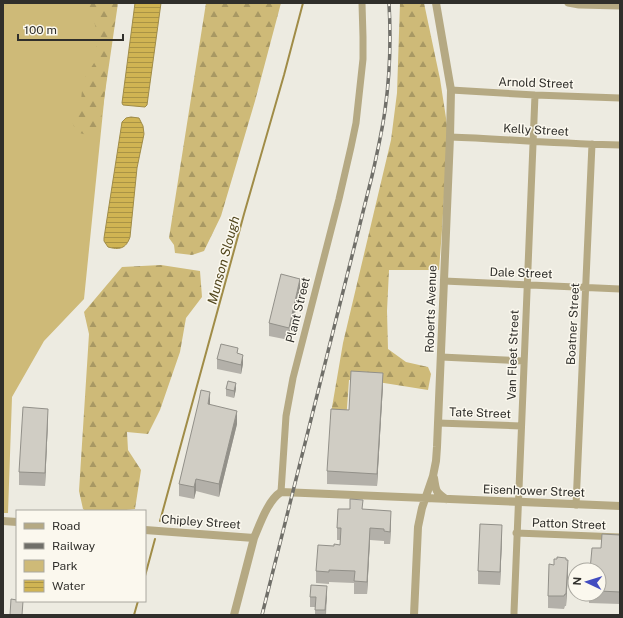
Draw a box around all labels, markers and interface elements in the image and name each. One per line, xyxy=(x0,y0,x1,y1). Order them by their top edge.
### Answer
scale bar xyxy=(18,16,123,42)
text: 100 m xyxy=(24,23,57,37)
street label: Arnold Street xyxy=(498,75,574,91)
street label: Kelly Street xyxy=(503,121,570,139)
water label: Munson Slough xyxy=(204,214,242,306)
street label: Roberts Avenue xyxy=(422,265,440,353)
street label: Dale Street xyxy=(489,265,553,281)
street label: Plant Street xyxy=(283,275,313,344)
street label: Boatner Street xyxy=(564,282,582,365)
street label: Van Fleet Street xyxy=(504,309,522,400)
street label: Tate Street xyxy=(449,405,512,421)
street label: Eisenhower Street xyxy=(483,482,586,500)
legend xyxy=(16,510,146,602)
street label: Chipley Street xyxy=(161,512,242,532)
street label: Patton Street xyxy=(532,516,607,532)
text: Road xyxy=(52,519,80,533)
text: Railway xyxy=(52,539,96,553)
text: Park xyxy=(52,559,78,573)
north arrow xyxy=(567,562,607,602)
text: N xyxy=(571,577,583,586)
text: Water xyxy=(52,579,86,593)

